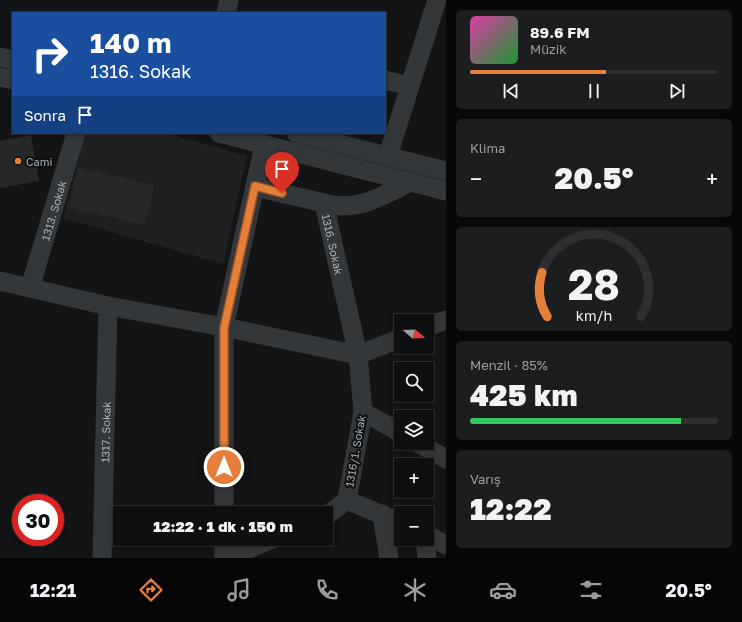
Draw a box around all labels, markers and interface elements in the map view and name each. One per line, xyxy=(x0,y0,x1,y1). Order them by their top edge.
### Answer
text: 89.6 FM xyxy=(530,23,589,41)
text: 140 m xyxy=(90,26,172,59)
icon: right xyxy=(24,28,76,80)
text: Müzik xyxy=(530,41,567,57)
text: 1316. Sokak xyxy=(90,60,191,82)
icon: previous xyxy=(500,80,522,102)
icon: pause xyxy=(583,80,605,102)
icon: next xyxy=(666,80,688,102)
icon: arrive xyxy=(74,104,96,126)
text: Sonra xyxy=(24,106,66,124)
text: Klima xyxy=(470,140,505,156)
pin xyxy=(265,152,299,193)
place label: Cami xyxy=(26,155,52,168)
marker: Cami xyxy=(13,156,23,166)
icon: arrive xyxy=(271,158,293,180)
text: 20.5° xyxy=(555,160,633,196)
text: − xyxy=(470,165,482,192)
text: + xyxy=(706,165,718,192)
street label: 1313. Sokak xyxy=(38,179,68,242)
street label: 1316. Sokak xyxy=(320,212,346,276)
text: 28 xyxy=(568,259,620,309)
text: km/h xyxy=(576,307,612,324)
north arrow xyxy=(394,314,434,354)
map controls xyxy=(394,314,434,546)
text: Menzil · 85% xyxy=(470,357,548,373)
button: search xyxy=(394,362,434,402)
text: 425 km xyxy=(470,377,578,413)
street label: 1317. Sokak xyxy=(98,401,112,463)
button: layers xyxy=(394,410,434,450)
street label: 1316/1. Sokak xyxy=(342,414,368,488)
position arrow xyxy=(203,446,245,488)
button: + xyxy=(394,458,434,498)
text: Varış xyxy=(470,471,501,487)
text: 12:22 xyxy=(470,491,552,527)
speed limit sign: 30 xyxy=(12,494,64,546)
button: − xyxy=(394,506,434,546)
text: 12:22 · 1 dk · 150 m xyxy=(153,517,293,535)
icon: directions xyxy=(137,576,165,604)
icon: music xyxy=(225,576,253,604)
icon: phone xyxy=(313,576,341,604)
icon: climate xyxy=(401,576,429,604)
icon: car xyxy=(489,576,517,604)
icon: filters xyxy=(577,576,605,604)
text: 12:21 xyxy=(30,579,76,601)
text: 20.5° xyxy=(665,579,712,601)

